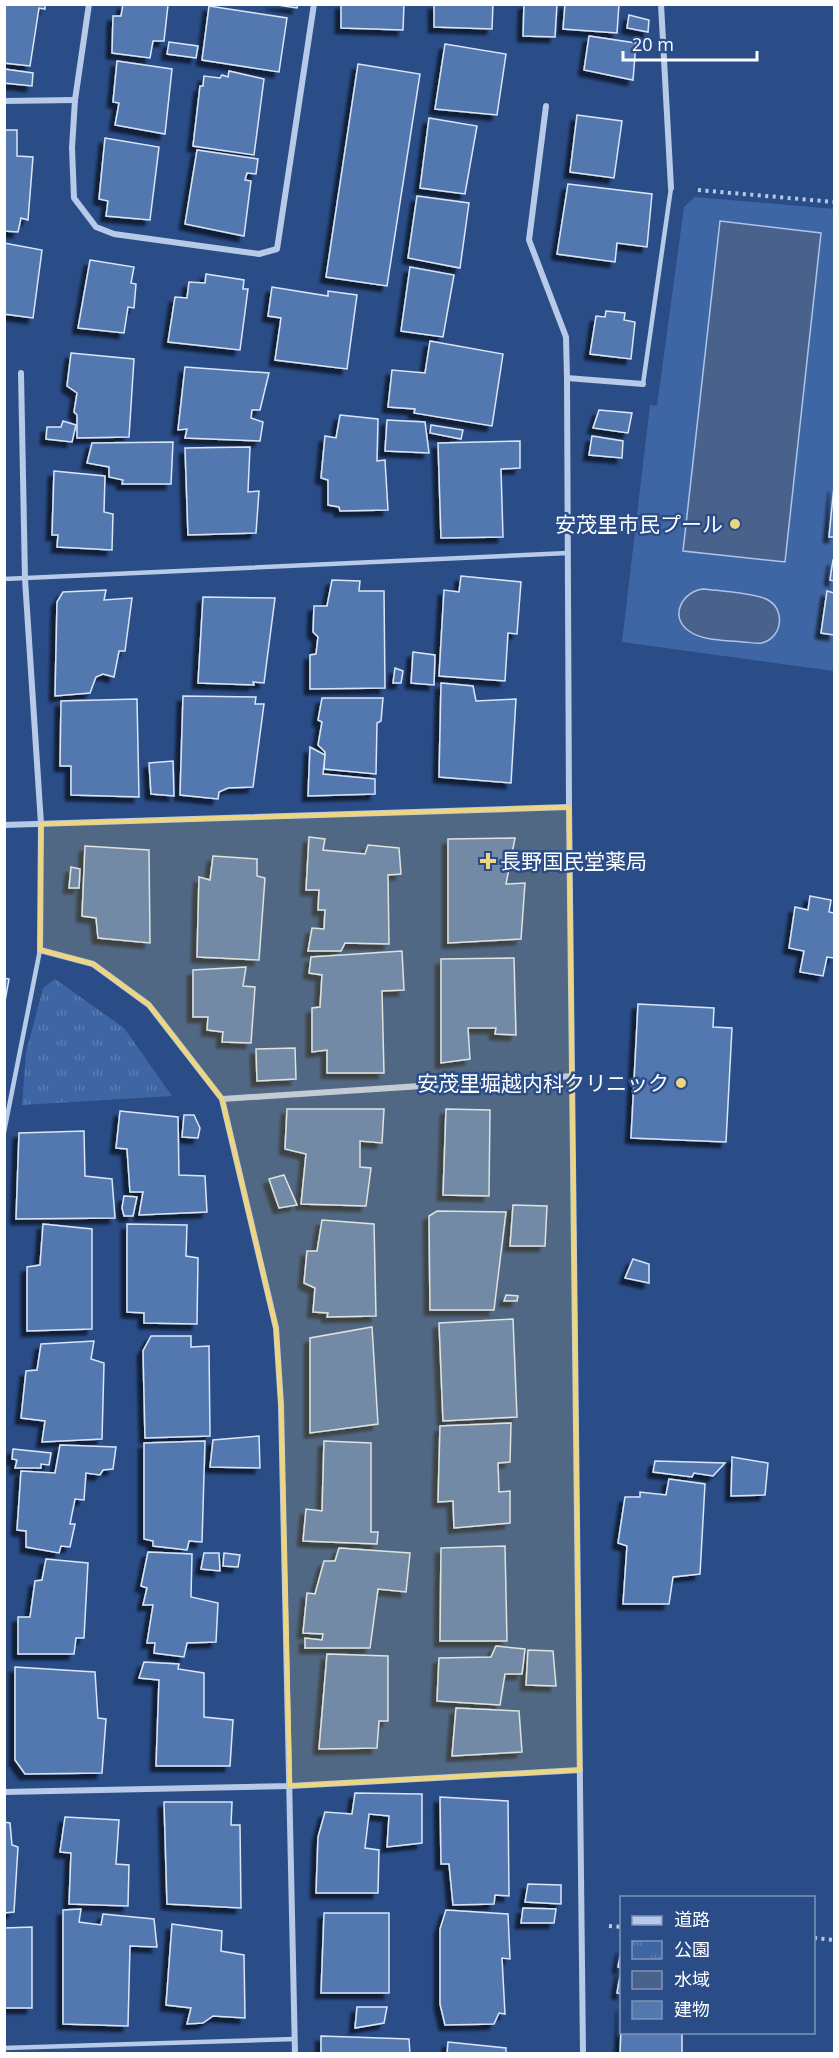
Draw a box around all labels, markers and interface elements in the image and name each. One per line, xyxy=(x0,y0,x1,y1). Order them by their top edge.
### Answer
scale bar xyxy=(623,24,756,62)
text: 20 m xyxy=(632,32,674,56)
place label: 安茂里市民プール xyxy=(555,510,723,538)
marker: 安茂里市民プール xyxy=(728,517,742,531)
place label: 長野国民堂薬局 xyxy=(500,847,647,875)
marker: 長野国民堂薬局 xyxy=(481,854,495,868)
place label: 安茂里堀越内科クリニック xyxy=(417,1069,669,1097)
marker: 安茂里堀越内科クリニック xyxy=(674,1076,688,1090)
legend xyxy=(620,1896,815,2034)
text: 道路 xyxy=(674,1907,710,1931)
text: 公園 xyxy=(674,1937,710,1961)
text: 水域 xyxy=(674,1967,710,1991)
text: 建物 xyxy=(674,1997,710,2021)

